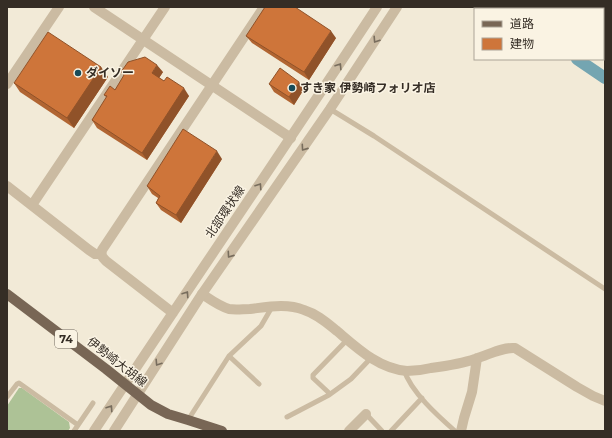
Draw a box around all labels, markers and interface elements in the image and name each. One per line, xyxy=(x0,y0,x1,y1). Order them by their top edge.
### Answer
legend xyxy=(474,8,604,60)
text: 道路 xyxy=(510,16,534,31)
one-way arrow xyxy=(373,36,380,43)
text: 建物 xyxy=(510,36,534,51)
one-way arrow xyxy=(334,63,341,70)
place label: ダイソー xyxy=(86,65,134,80)
marker: ダイソー xyxy=(73,68,83,78)
place label: すき家 伊勢崎フォリオ店 xyxy=(300,80,435,95)
marker: すき家 伊勢崎フォリオ店 xyxy=(287,83,297,93)
one-way arrow xyxy=(301,144,308,151)
street label: 北部環状線 xyxy=(202,183,248,241)
one-way arrow xyxy=(254,183,262,190)
one-way arrow xyxy=(227,251,235,258)
one-way arrow xyxy=(181,291,188,298)
road number: 74 xyxy=(55,330,77,348)
street label: 伊勢崎大胡線 xyxy=(84,334,150,390)
one-way arrow xyxy=(155,359,163,366)
one-way arrow xyxy=(105,405,112,412)

